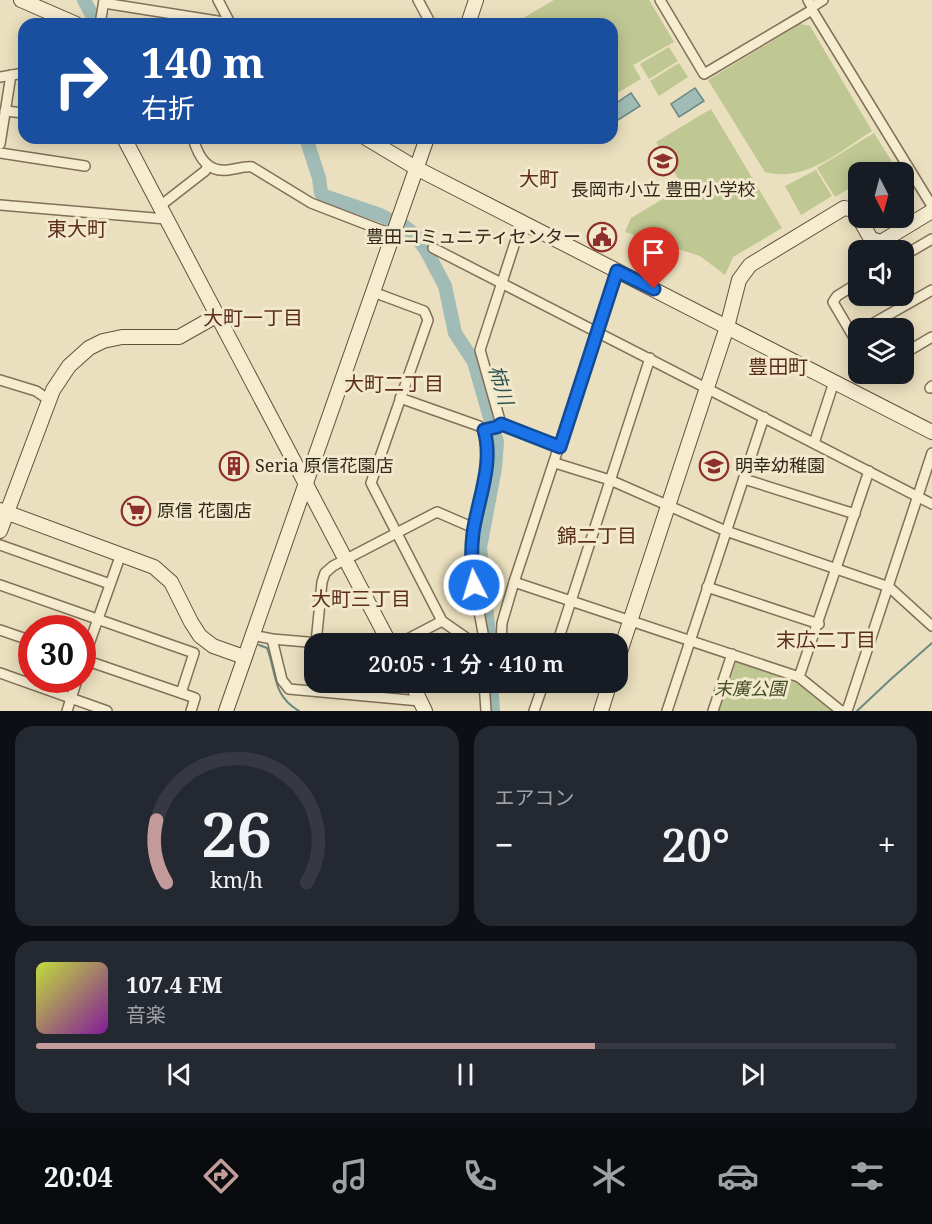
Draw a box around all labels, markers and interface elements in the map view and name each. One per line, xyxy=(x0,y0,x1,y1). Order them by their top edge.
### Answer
text: 140 m xyxy=(141,33,265,90)
icon: right xyxy=(42,42,120,120)
text: 右折 xyxy=(141,89,195,126)
school or university icon: 長岡市小立 豊田小学校 xyxy=(647,145,679,177)
north arrow xyxy=(848,162,914,228)
map controls xyxy=(848,162,914,384)
district label: 大町 xyxy=(519,165,559,192)
place label: 長岡市小立 豊田小学校 xyxy=(571,177,755,201)
district label: 東大町 xyxy=(47,215,107,242)
public building icon: 豊田コミュニティセンター xyxy=(586,221,618,253)
place label: 豊田コミュニティセンター xyxy=(366,224,581,248)
pin xyxy=(628,227,679,289)
icon: arrive xyxy=(637,236,670,269)
button: sound xyxy=(848,240,914,306)
district label: 大町一丁目 xyxy=(203,304,303,331)
button: layers xyxy=(848,318,914,384)
district label: 豊田町 xyxy=(748,353,808,380)
water label: 柿川 xyxy=(483,362,521,410)
district label: 大町二丁目 xyxy=(344,370,444,397)
building icon: Seria 原信花園店 xyxy=(218,450,250,482)
school or university icon: 明幸幼稚園 xyxy=(698,450,730,482)
place label: Seria 原信花園店 xyxy=(255,453,393,477)
place label: 明幸幼稚園 xyxy=(735,453,825,477)
supermarket icon: 原信 花園店 xyxy=(120,495,152,527)
place label: 原信 花園店 xyxy=(157,498,252,522)
district label: 錦二丁目 xyxy=(557,522,637,549)
position arrow xyxy=(442,553,506,617)
district label: 大町三丁目 xyxy=(311,585,411,612)
speed limit sign: 30 xyxy=(18,615,96,693)
district label: 末広二丁目 xyxy=(776,626,876,653)
text: 20:05 · 1 分 · 410 m xyxy=(368,648,564,678)
park label: 末廣公園 xyxy=(714,676,789,700)
text: エアコン xyxy=(495,784,575,811)
text: 26 xyxy=(201,790,272,875)
text: 20° xyxy=(661,814,730,875)
text: − xyxy=(495,822,514,867)
text: + xyxy=(878,822,896,867)
text: km/h xyxy=(210,865,263,894)
text: 107.4 FM xyxy=(126,969,223,999)
text: 音楽 xyxy=(126,1001,166,1028)
icon: previous xyxy=(163,1058,196,1091)
icon: pause xyxy=(449,1058,482,1091)
icon: next xyxy=(736,1058,769,1091)
icon: directions xyxy=(200,1155,242,1197)
icon: music xyxy=(329,1155,371,1197)
icon: phone xyxy=(459,1155,501,1197)
icon: climate xyxy=(588,1155,630,1197)
icon: car xyxy=(717,1155,759,1197)
icon: filters xyxy=(846,1155,888,1197)
text: 20:04 xyxy=(44,1158,113,1195)

